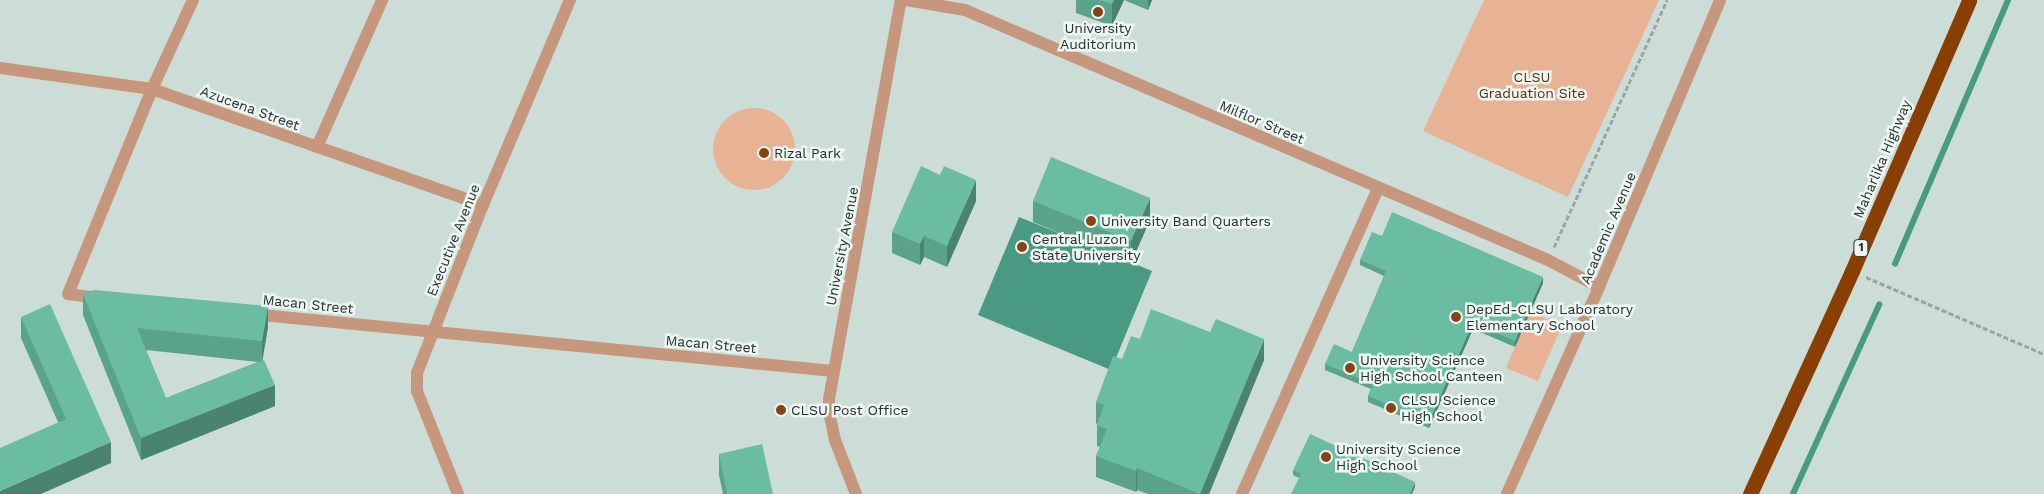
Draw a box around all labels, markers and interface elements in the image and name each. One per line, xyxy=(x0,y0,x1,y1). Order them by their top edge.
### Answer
marker: University Auditorium xyxy=(1092,6,1104,18)
place label: University Auditorium xyxy=(1060,20,1136,52)
park label: CLSU Graduation Site xyxy=(1479,69,1585,102)
street label: Azucena Street xyxy=(198,82,302,134)
street label: Milflor Street xyxy=(1217,97,1307,147)
street label: Maharlika Highway xyxy=(1849,97,1915,221)
place label: Rizal Park xyxy=(774,145,842,161)
marker: Rizal Park xyxy=(758,147,770,159)
street label: Academic Avenue xyxy=(1577,169,1639,287)
street label: Executive Avenue xyxy=(423,181,483,299)
street label: University Avenue xyxy=(822,185,862,307)
place label: University Band Quarters xyxy=(1101,213,1271,229)
marker: University Band Quarters xyxy=(1085,215,1097,227)
place label: Central Luzon State University xyxy=(1032,231,1140,264)
road number: 1 xyxy=(1852,238,1870,258)
marker: Central Luzon State University xyxy=(1016,241,1028,253)
street label: Macan Street xyxy=(262,291,354,317)
place label: DepEd-CLSU Laboratory Elementary School xyxy=(1466,301,1633,334)
marker: DepEd-CLSU Laboratory Elementary School xyxy=(1450,311,1462,323)
street label: Macan Street xyxy=(665,332,757,356)
place label: University Science High School Canteen xyxy=(1360,352,1503,384)
marker: University Science High School Canteen xyxy=(1344,362,1356,374)
place label: CLSU Science High School xyxy=(1401,392,1496,424)
place label: CLSU Post Office xyxy=(791,402,909,418)
marker: CLSU Science High School xyxy=(1385,402,1397,414)
marker: CLSU Post Office xyxy=(775,404,787,416)
place label: University Science High School xyxy=(1336,441,1461,474)
marker: University Science High School xyxy=(1320,451,1332,463)

